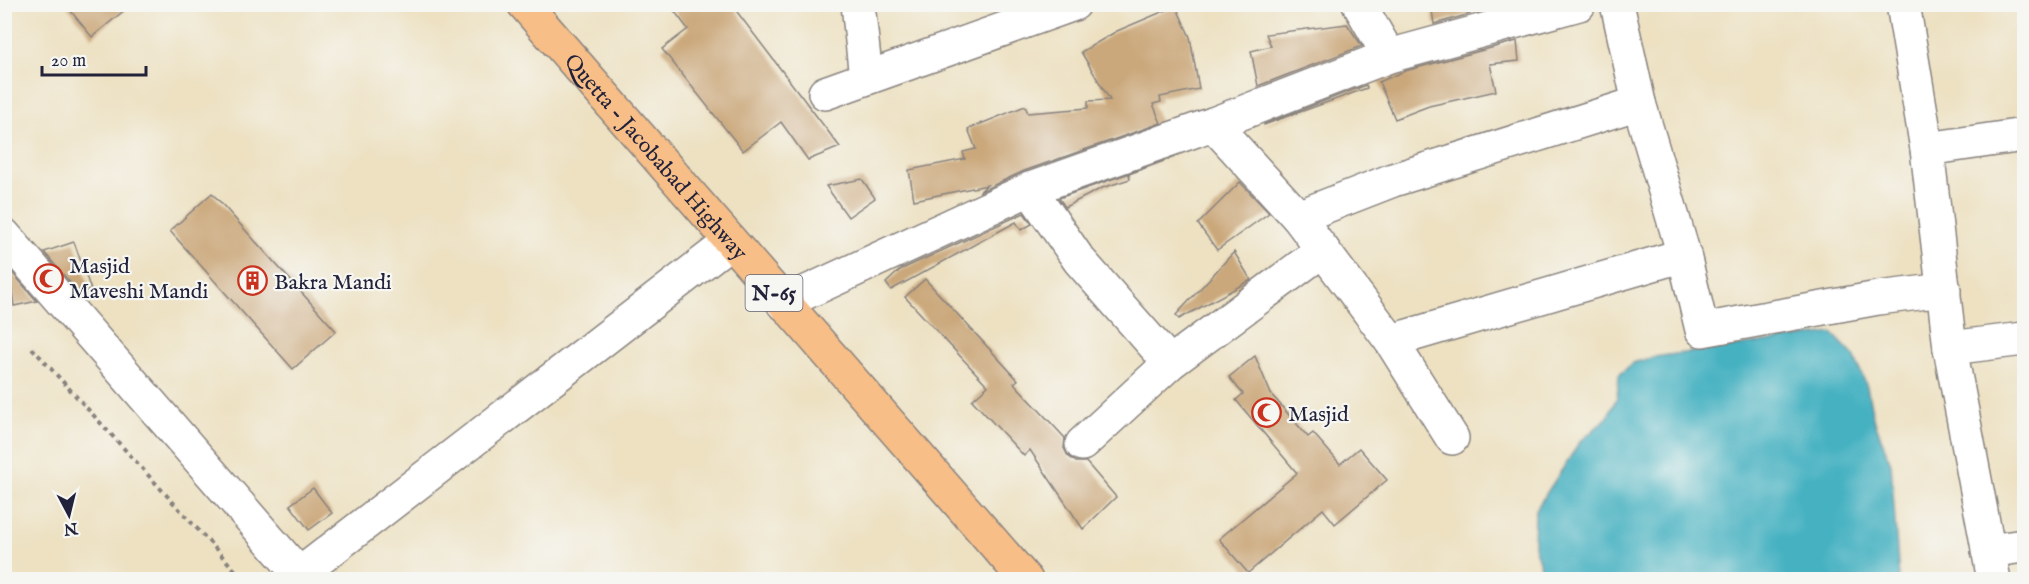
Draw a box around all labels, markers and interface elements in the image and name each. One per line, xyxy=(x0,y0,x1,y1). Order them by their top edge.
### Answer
scale bar xyxy=(42,39,146,77)
street label: Quetta - Jacobabad Highway xyxy=(558,48,753,267)
text: 20 m xyxy=(51,50,86,73)
place label: Masjid Maveshi Mandi xyxy=(69,253,208,306)
mosque icon: Masjid Maveshi Mandi xyxy=(32,262,64,294)
building icon: Bakra Mandi xyxy=(237,265,269,297)
place label: Bakra Mandi xyxy=(274,269,392,297)
road number: N-65 xyxy=(746,275,802,311)
mosque icon: Masjid xyxy=(1251,397,1283,429)
place label: Masjid xyxy=(1288,401,1349,429)
north arrow xyxy=(39,485,99,545)
text: N xyxy=(62,517,80,539)

